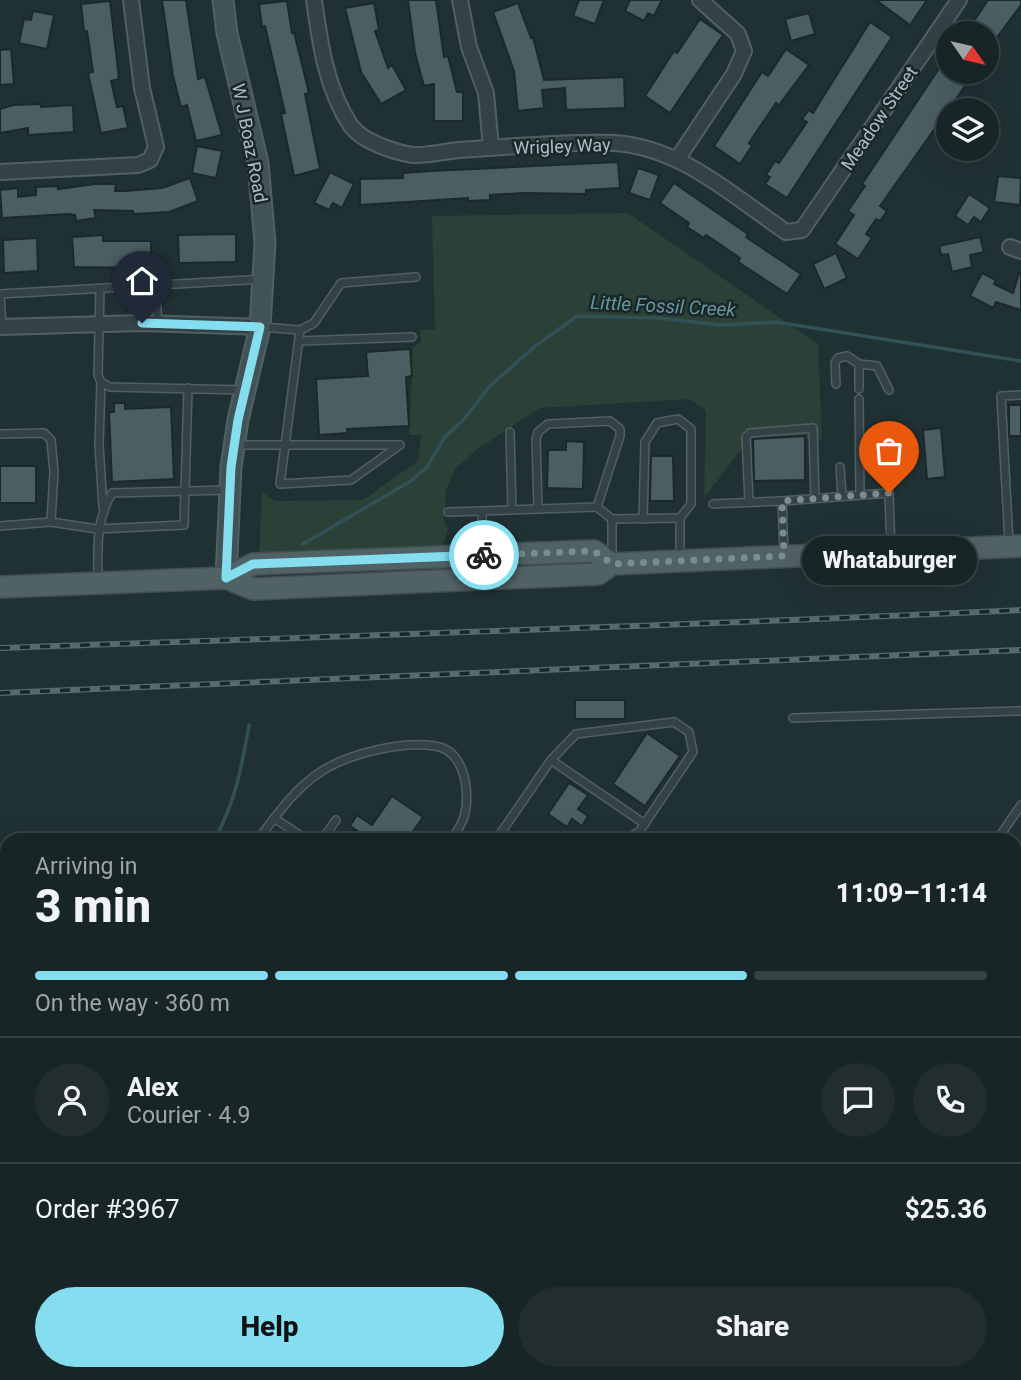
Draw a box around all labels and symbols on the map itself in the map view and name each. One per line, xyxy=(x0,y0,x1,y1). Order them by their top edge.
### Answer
north arrow xyxy=(936,21,999,84)
street label: Meadow Street xyxy=(836,62,922,174)
street label: W J Boaz Road xyxy=(228,82,272,204)
street label: Wrigley Way xyxy=(513,134,611,158)
pin xyxy=(112,251,172,323)
water label: Little Fossil Creek xyxy=(590,291,737,321)
pin xyxy=(859,421,919,493)
courier xyxy=(449,520,519,590)
callout: Whataburger xyxy=(802,535,976,584)

